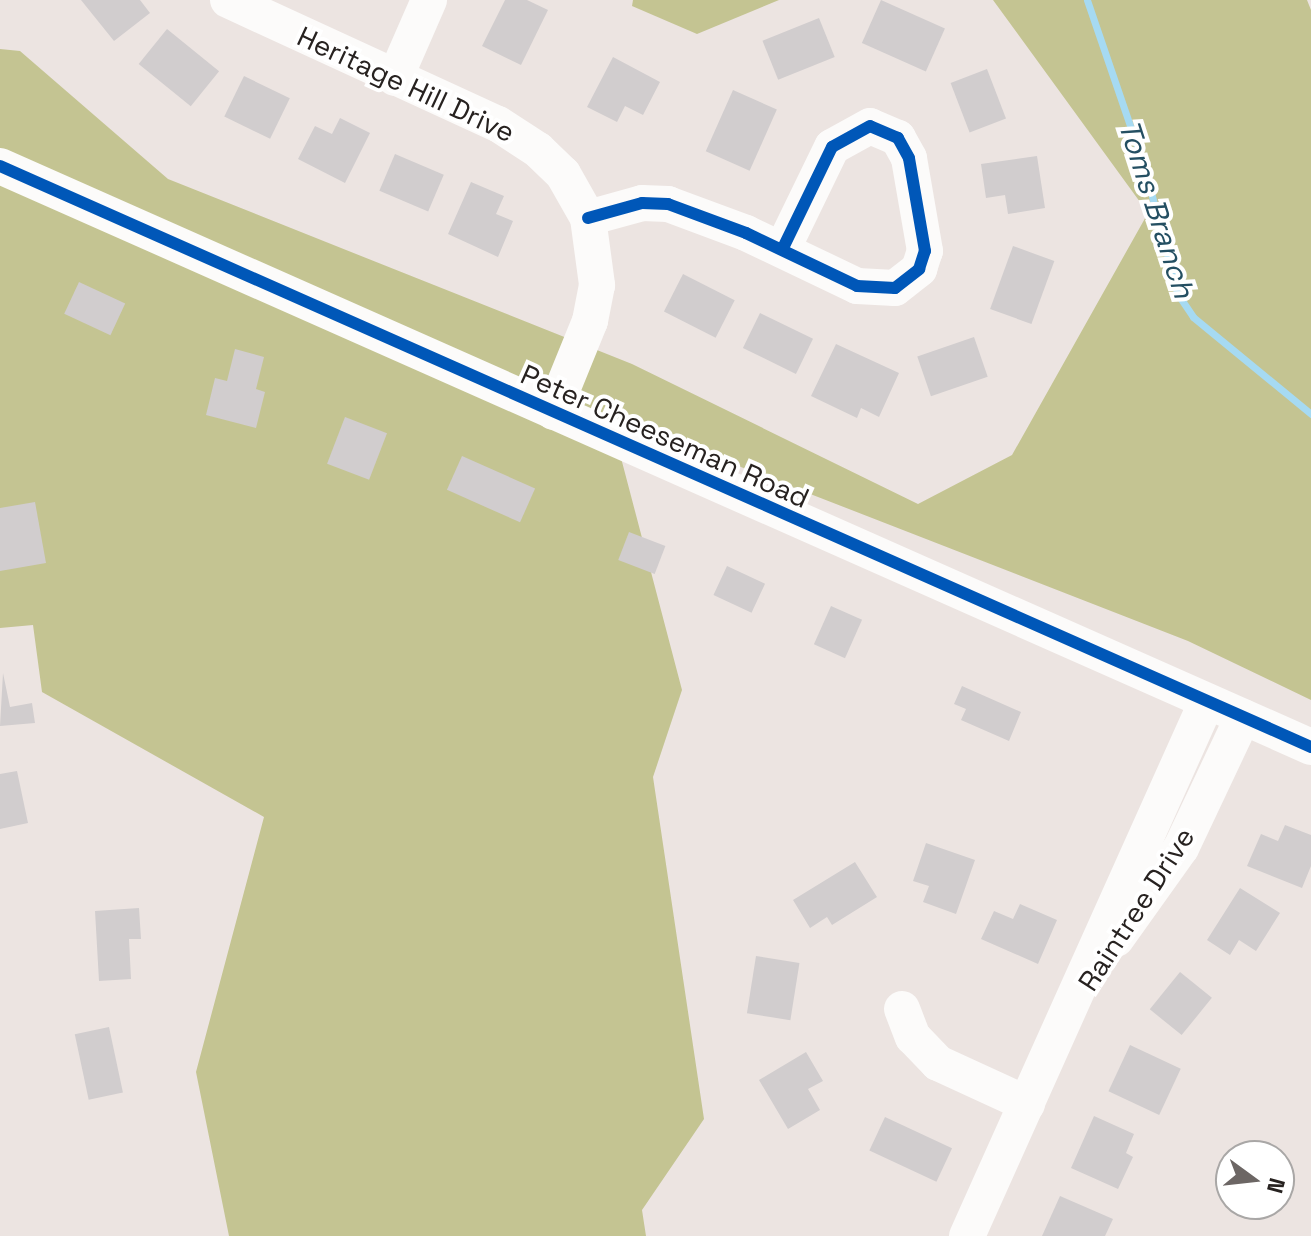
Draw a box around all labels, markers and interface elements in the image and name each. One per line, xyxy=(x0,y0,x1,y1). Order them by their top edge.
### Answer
street label: Heritage Hill Drive xyxy=(292,19,520,149)
water label: Toms Branch xyxy=(1110,115,1202,303)
street label: Peter Cheeseman Road xyxy=(516,357,814,515)
street label: Raintree Drive xyxy=(1071,821,1201,997)
north arrow xyxy=(1215,1140,1295,1220)
text: N xyxy=(1261,1175,1292,1196)

